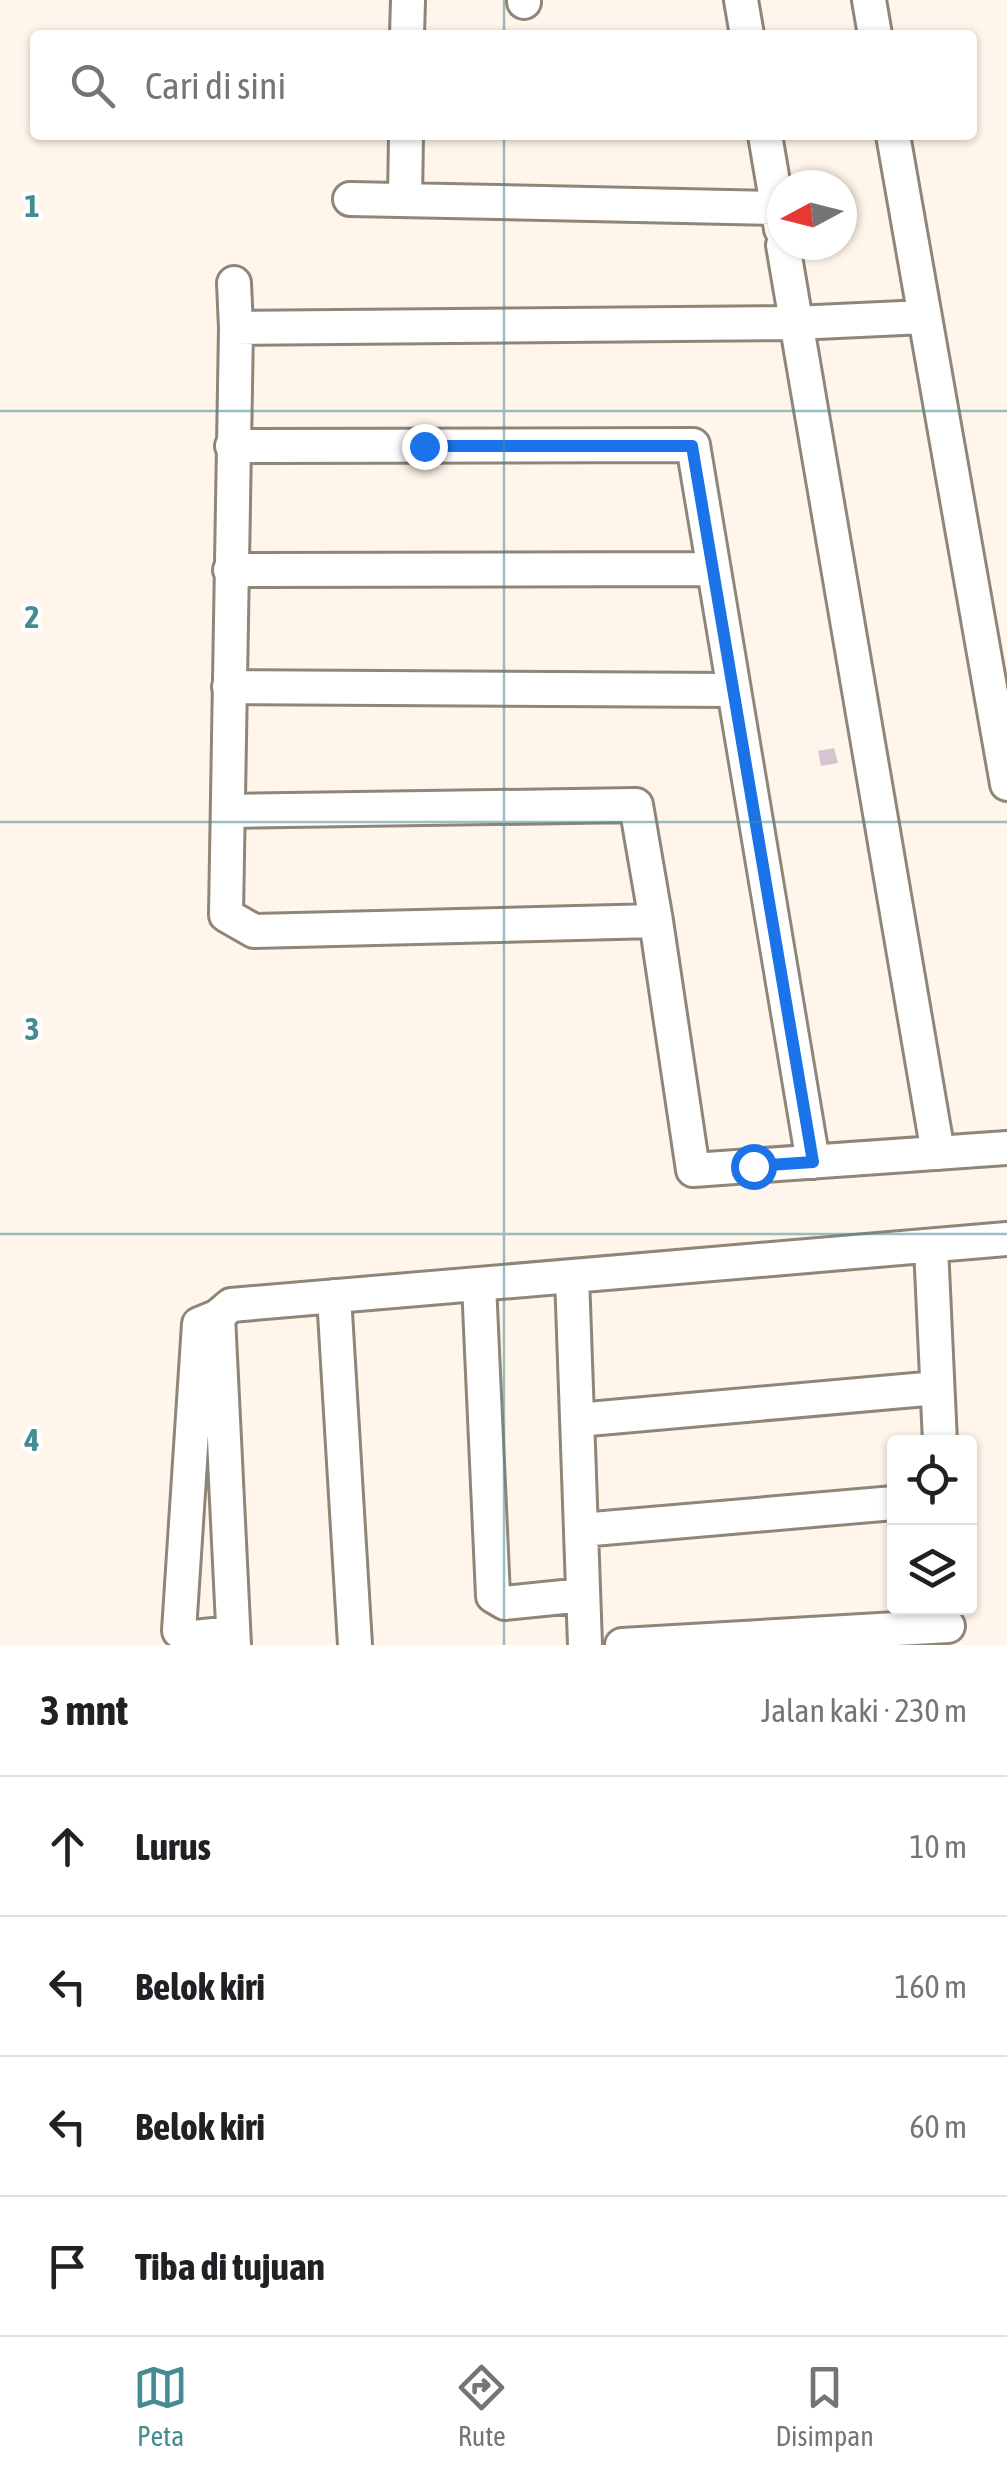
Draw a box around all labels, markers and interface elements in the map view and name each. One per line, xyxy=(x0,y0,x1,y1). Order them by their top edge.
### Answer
search box xyxy=(30,30,977,140)
icon: search xyxy=(65,58,120,113)
text: Cari di sini xyxy=(145,64,286,107)
north arrow xyxy=(767,170,857,260)
text: 1 xyxy=(24,187,40,224)
route end xyxy=(402,424,448,470)
text: 2 xyxy=(24,598,40,635)
text: 3 xyxy=(24,1010,40,1047)
route start xyxy=(731,1144,777,1190)
text: 4 xyxy=(23,1421,40,1458)
map controls xyxy=(887,1435,977,1615)
button: locate xyxy=(887,1435,977,1525)
button: layers xyxy=(887,1525,977,1615)
text: 3 mnt xyxy=(40,1686,128,1734)
text: Jalan kaki · 230 m xyxy=(761,1692,967,1729)
icon: ahead xyxy=(40,1819,95,1874)
text: Lurus xyxy=(135,1825,211,1868)
text: 10 m xyxy=(909,1828,967,1865)
icon: left xyxy=(40,1959,95,2014)
text: Belok kiri xyxy=(135,1965,265,2008)
text: 160 m xyxy=(894,1968,967,2005)
icon: left xyxy=(40,2099,95,2154)
text: Belok kiri xyxy=(135,2105,265,2148)
text: 60 m xyxy=(909,2108,967,2145)
icon: arrive xyxy=(40,2239,95,2294)
text: Tiba di tujuan xyxy=(135,2245,325,2288)
tab: Peta xyxy=(133,2360,188,2452)
tab: Rute xyxy=(454,2360,509,2452)
tab: Disimpan xyxy=(775,2360,874,2452)

